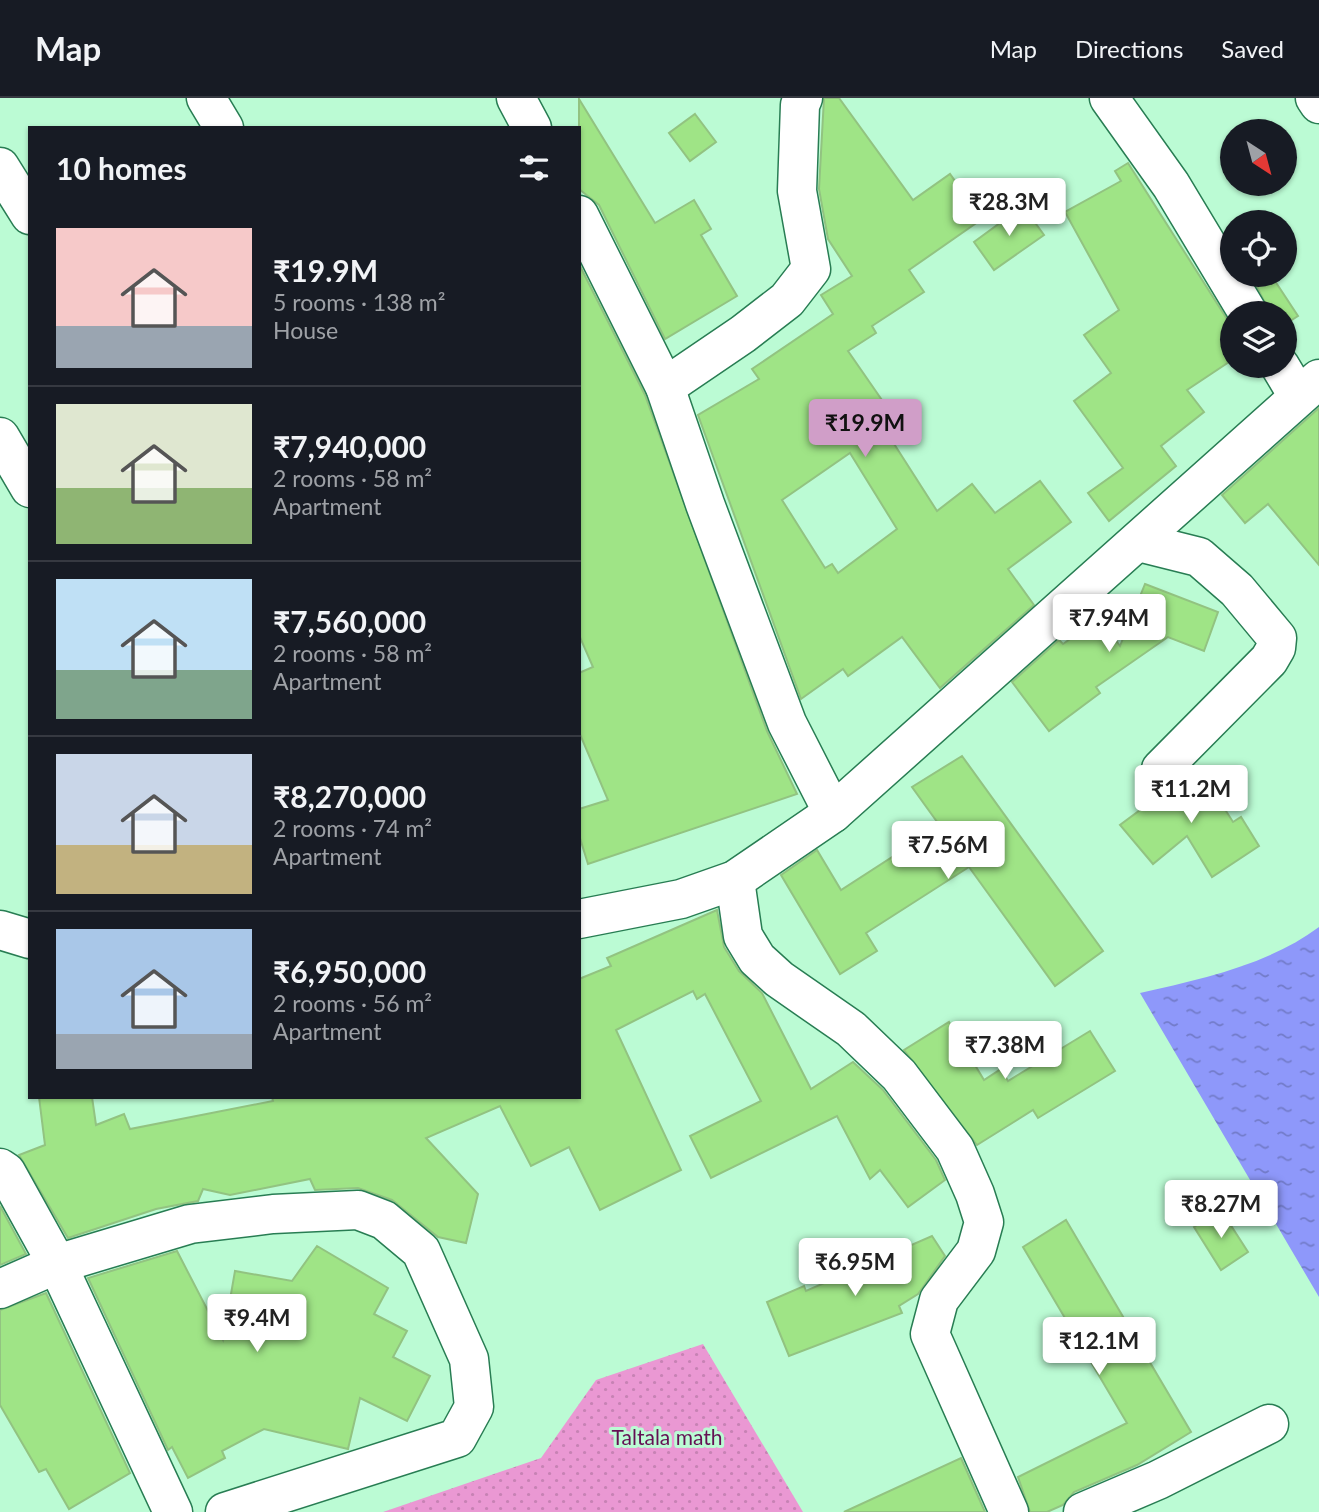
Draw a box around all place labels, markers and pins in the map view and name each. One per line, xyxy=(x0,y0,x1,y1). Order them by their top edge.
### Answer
pin: ₹28.3M xyxy=(952,178,1066,238)
pin: ₹19.9M xyxy=(808,400,922,459)
pin: ₹7.94M xyxy=(1052,594,1166,654)
pin: ₹11.2M xyxy=(1134,766,1248,825)
pin: ₹7.56M xyxy=(891,822,1005,881)
pin: ₹7.38M xyxy=(948,1021,1062,1081)
pin: ₹8.27M xyxy=(1164,1180,1278,1240)
pin: ₹6.95M xyxy=(798,1238,912,1298)
pin: ₹9.4M xyxy=(208,1294,306,1354)
pin: ₹12.1M xyxy=(1042,1318,1156,1377)

